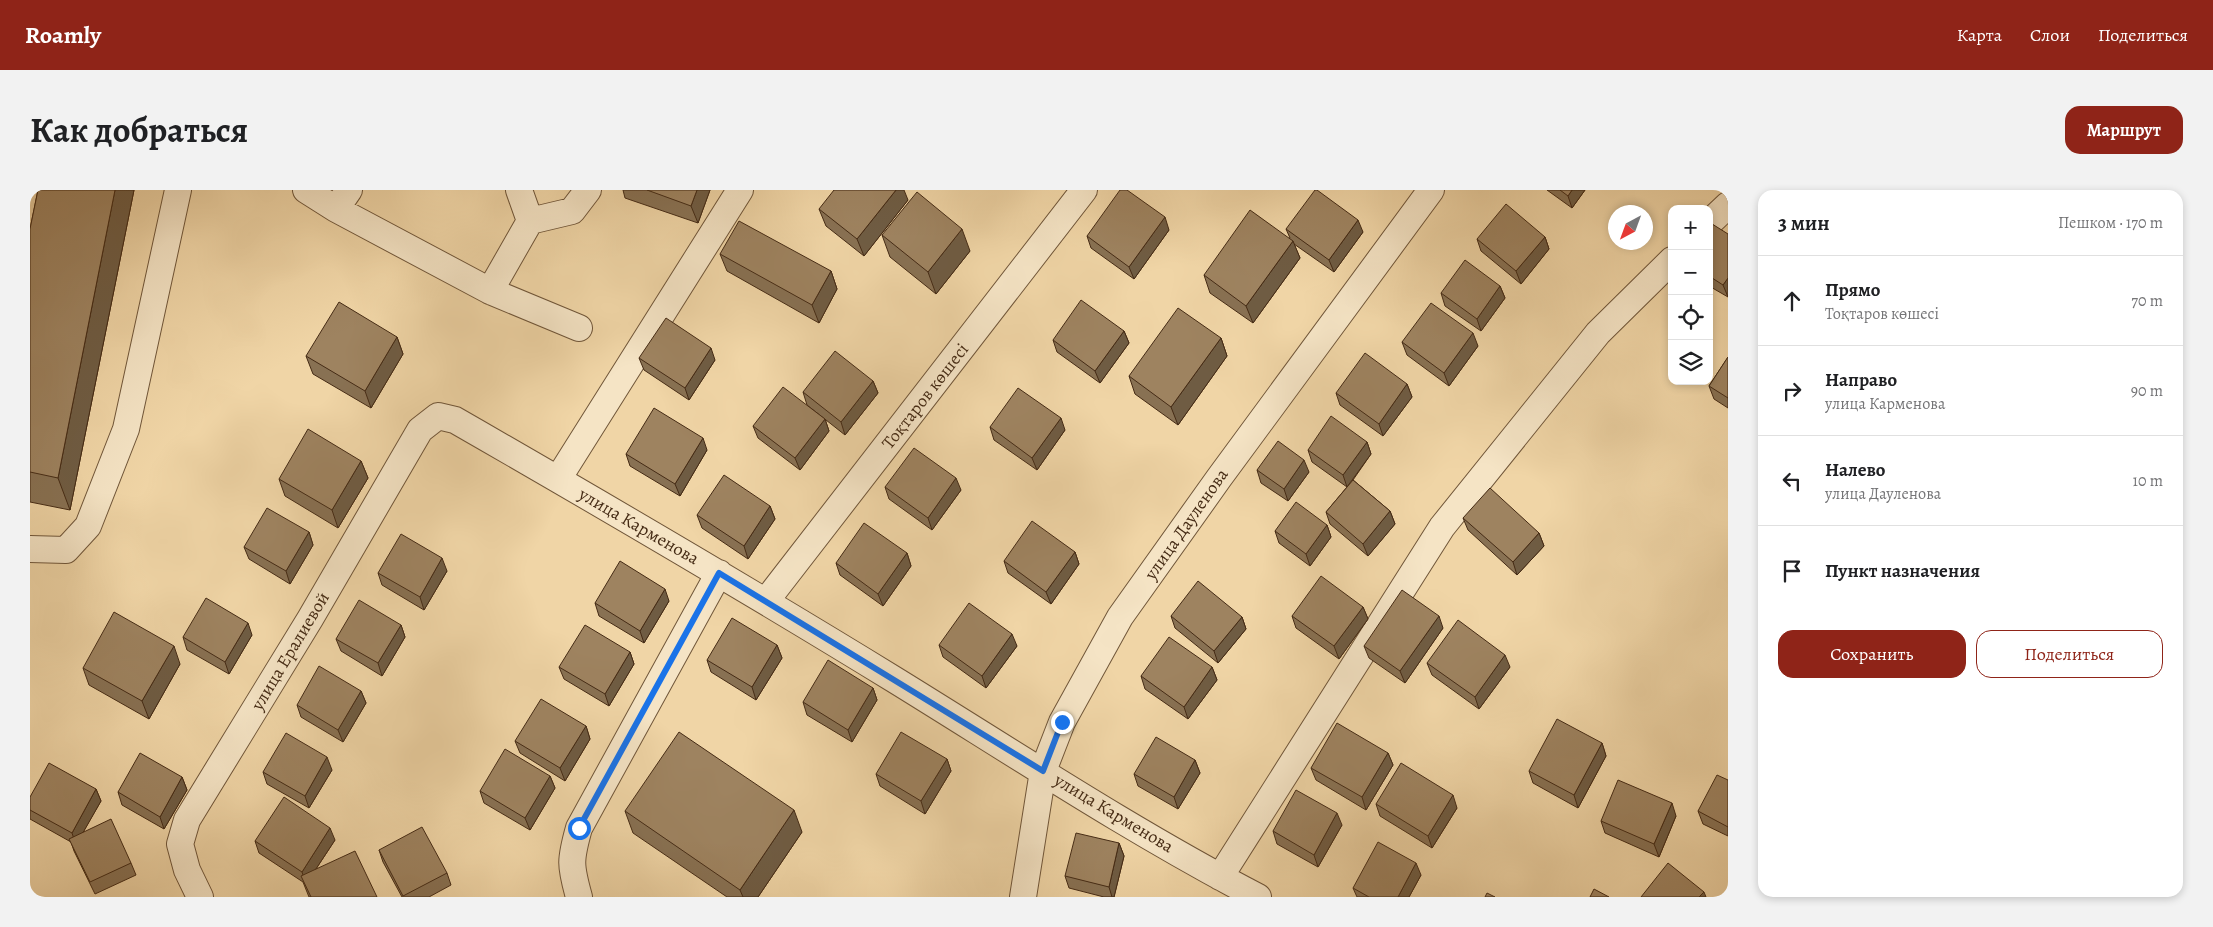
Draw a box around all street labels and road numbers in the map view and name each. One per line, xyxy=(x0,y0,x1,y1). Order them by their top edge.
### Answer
street label: Тоқтаров көшесі xyxy=(876,338,974,454)
street label: улица Дауленова xyxy=(1138,463,1234,585)
street label: улица Карменова xyxy=(574,481,704,571)
street label: улица Ералиевой xyxy=(245,587,335,715)
street label: улица Карменова xyxy=(1049,767,1179,858)

